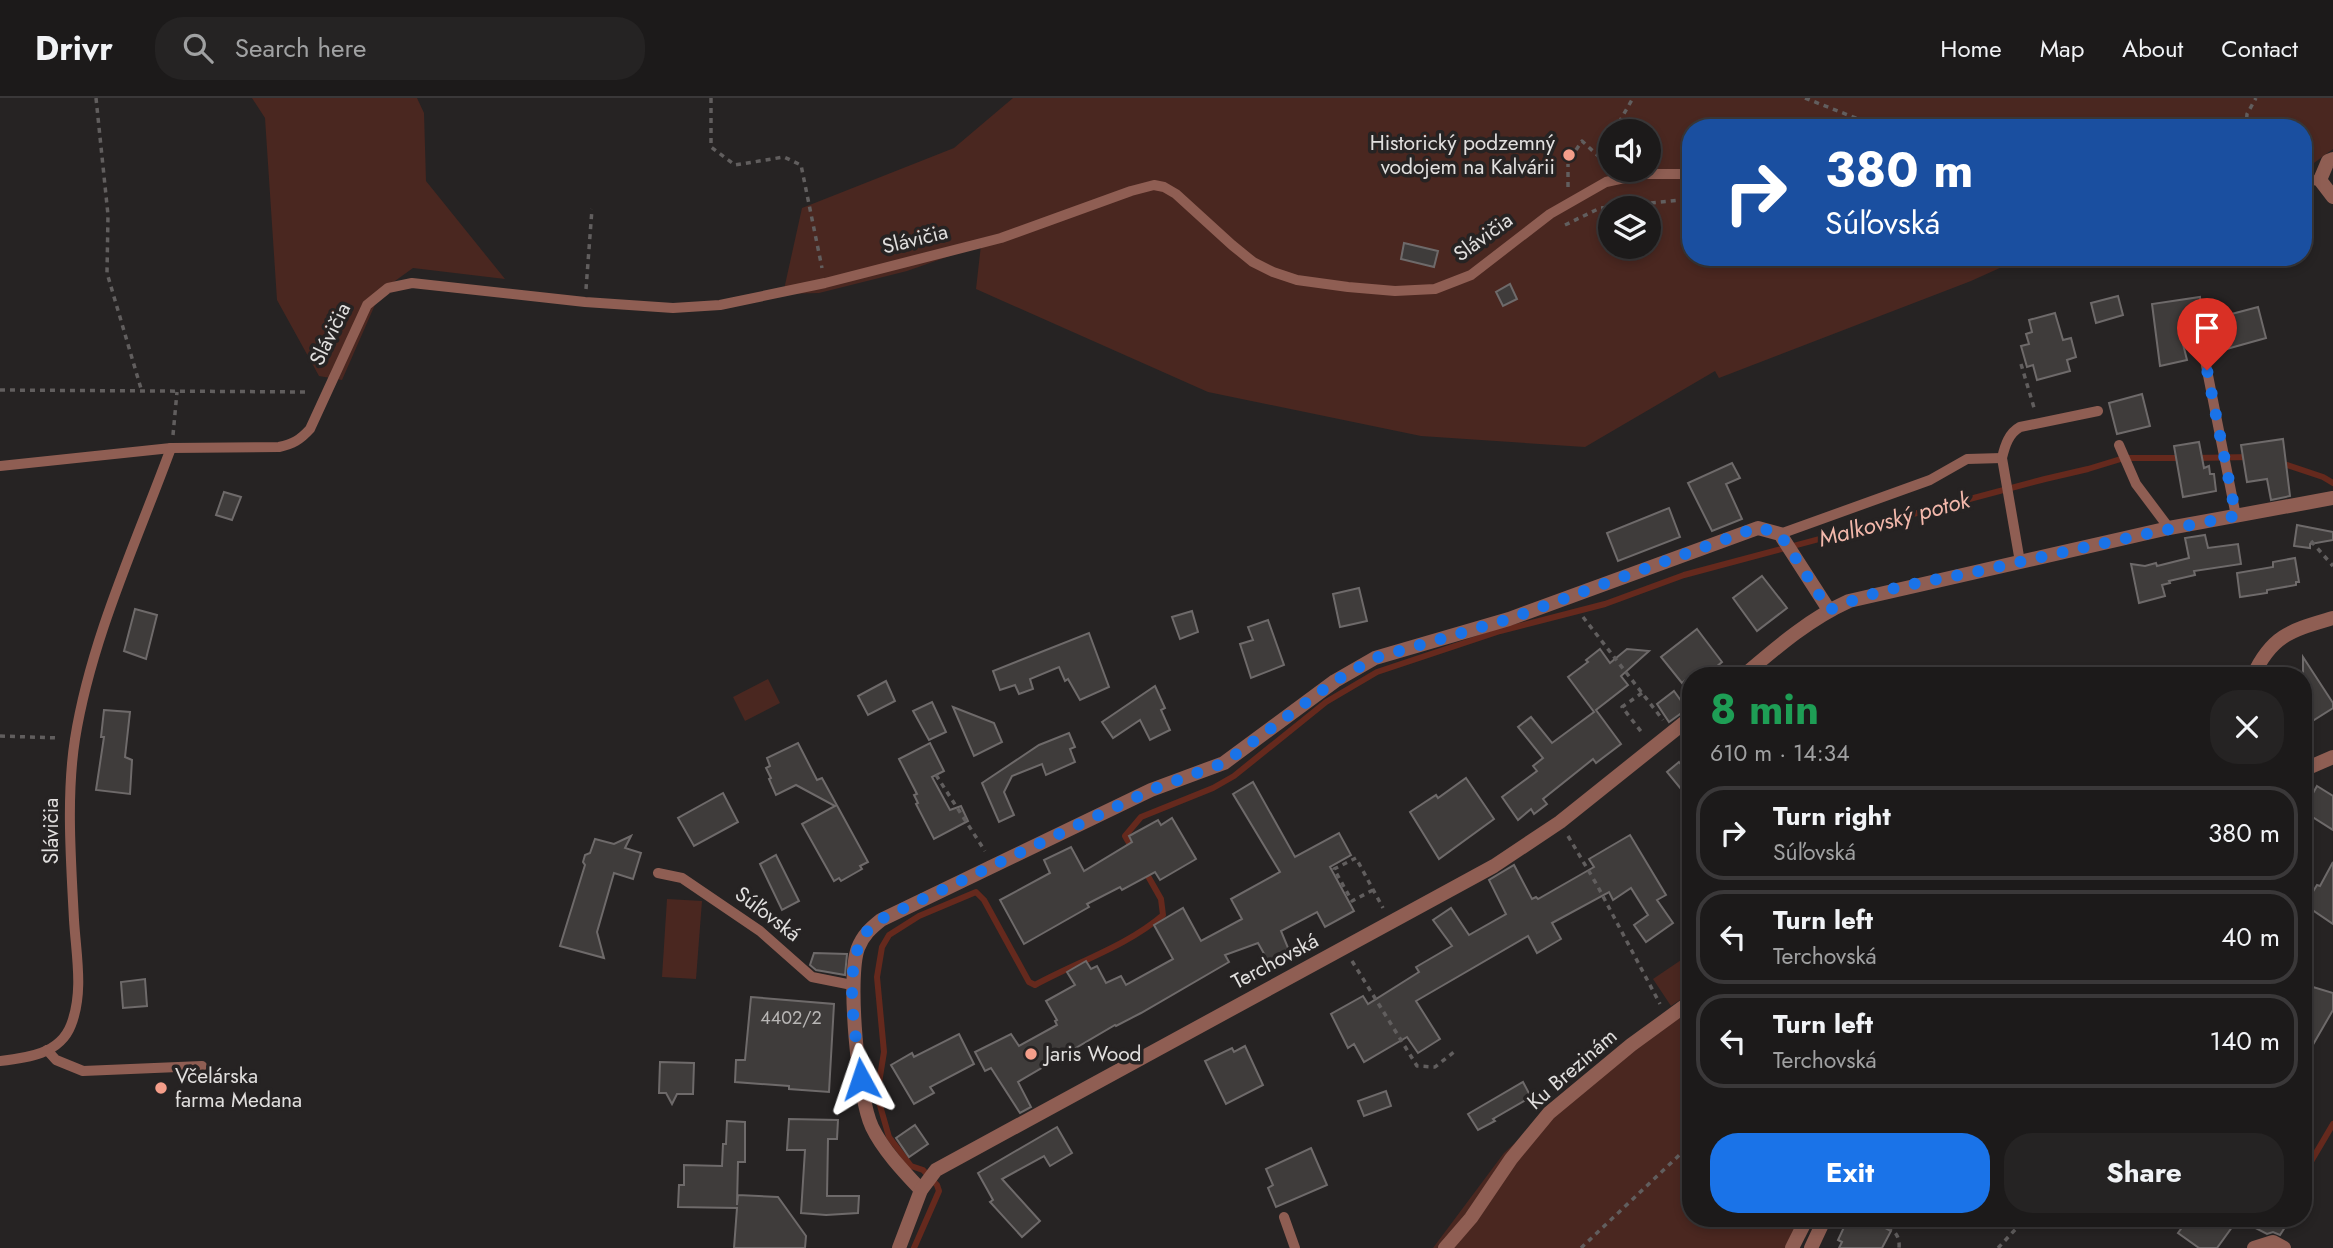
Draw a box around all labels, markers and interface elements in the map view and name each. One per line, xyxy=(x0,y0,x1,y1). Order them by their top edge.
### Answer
search box xyxy=(155,17,645,80)
text: Drivr xyxy=(35,25,113,72)
icon: search xyxy=(179,29,217,67)
text: Search here xyxy=(235,29,366,67)
text: Home xyxy=(1940,31,2002,66)
text: Map xyxy=(2040,31,2084,66)
text: About xyxy=(2122,31,2183,66)
text: Contact xyxy=(2221,31,2298,66)
map controls xyxy=(1598,119,1661,259)
button: sound xyxy=(1598,119,1661,182)
place label: Historický podzemný vodojem na Kalvárii xyxy=(1370,128,1556,182)
text: 380 m xyxy=(1825,135,1973,205)
marker: Historický podzemný vodojem na Kalvárii xyxy=(1561,147,1577,163)
icon: right xyxy=(1710,147,1801,238)
button: layers xyxy=(1598,196,1661,259)
text: Súľovská xyxy=(1825,200,1940,246)
street label: Slávičia xyxy=(1447,205,1519,269)
street label: Slávičia xyxy=(879,216,951,262)
street label: Slávičia xyxy=(302,297,358,371)
pin xyxy=(2177,298,2237,370)
icon: arrive xyxy=(2188,309,2226,347)
water label: Malkovský potok xyxy=(1815,482,1975,556)
text: 8 min xyxy=(1710,679,1819,740)
button: close xyxy=(2210,690,2284,764)
text: 610 m · 14:34 xyxy=(1710,736,1850,770)
text: Turn right xyxy=(1773,797,1891,835)
street label: Slávičia xyxy=(36,798,66,864)
icon: right xyxy=(1714,814,1752,852)
text: 380 m xyxy=(2208,814,2280,852)
text: Súľovská xyxy=(1773,835,1856,869)
street label: Súľovská xyxy=(729,879,807,949)
text: Turn left xyxy=(1773,901,1873,939)
icon: left xyxy=(1714,918,1752,956)
text: 40 m xyxy=(2221,918,2280,956)
street label: Terchovská xyxy=(1226,926,1324,996)
text: Terchovská xyxy=(1773,939,1877,973)
house number: 4402/2 xyxy=(760,1005,822,1031)
text: Turn left xyxy=(1773,1005,1873,1043)
street label: Ku Brezinám xyxy=(1521,1021,1623,1117)
icon: left xyxy=(1714,1022,1752,1060)
text: 140 m xyxy=(2209,1022,2280,1060)
place label: Jaris Wood xyxy=(1042,1039,1142,1069)
position arrow xyxy=(824,1042,898,1116)
text: Terchovská xyxy=(1773,1043,1877,1077)
marker: Jaris Wood xyxy=(1023,1046,1039,1062)
place label: Včelárska farma Medana xyxy=(175,1061,302,1115)
marker: Včelárska farma Medana xyxy=(153,1080,169,1096)
button: Exit xyxy=(1710,1133,1990,1213)
button: Share xyxy=(2004,1133,2284,1213)

